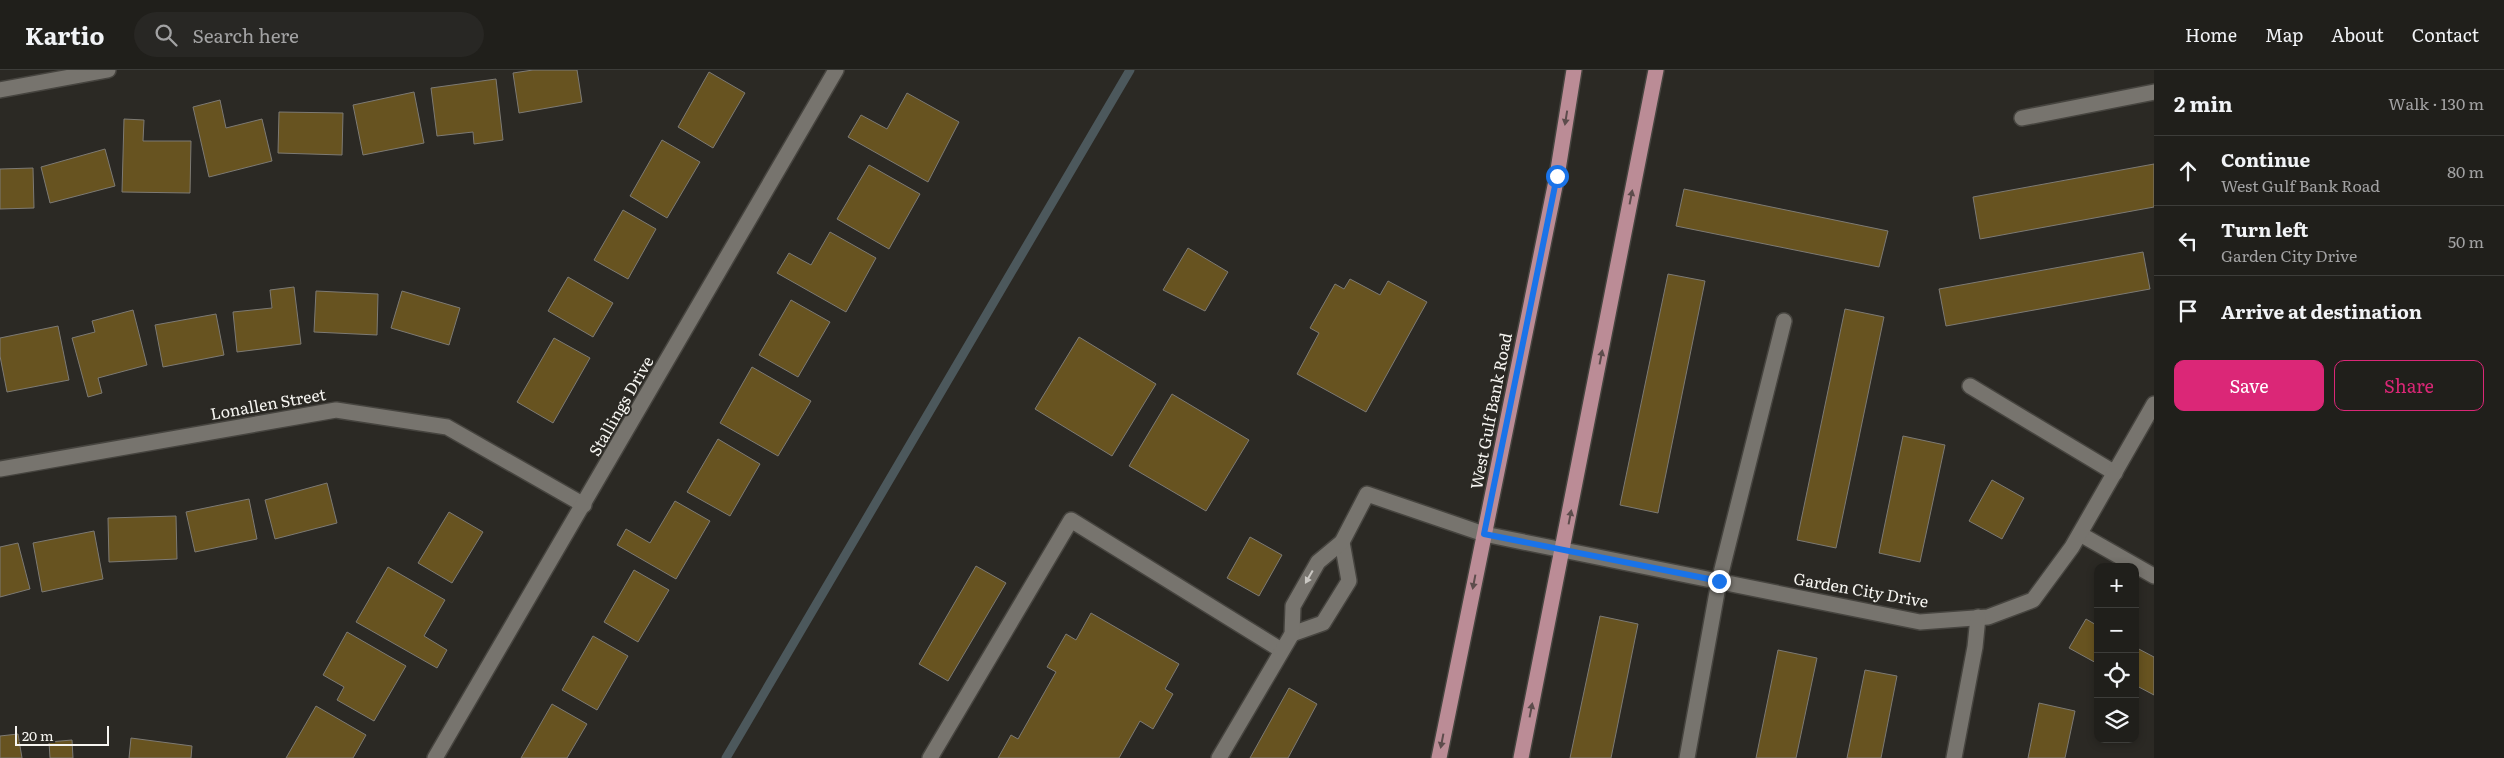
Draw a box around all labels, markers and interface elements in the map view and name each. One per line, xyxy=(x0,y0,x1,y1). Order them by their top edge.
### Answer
search box xyxy=(134,12,484,57)
text: Kartio xyxy=(25,17,104,52)
icon: search xyxy=(152,21,180,49)
text: Search here xyxy=(192,21,299,49)
text: Home xyxy=(2185,21,2237,48)
text: Map xyxy=(2265,21,2303,48)
text: About xyxy=(2331,21,2384,48)
text: Contact xyxy=(2412,21,2479,48)
text: 2 min xyxy=(2174,87,2233,118)
text: Walk · 130 m xyxy=(2388,91,2484,115)
one-way arrow xyxy=(1562,110,1570,126)
text: Continue xyxy=(2221,145,2310,173)
icon: ahead xyxy=(2174,157,2202,185)
text: 80 m xyxy=(2447,159,2484,183)
route start xyxy=(1546,165,1569,188)
text: West Gulf Bank Road xyxy=(2221,173,2380,197)
one-way arrow xyxy=(1628,189,1636,205)
text: Turn left xyxy=(2221,215,2308,243)
icon: left xyxy=(2174,227,2202,255)
text: 50 m xyxy=(2448,229,2484,253)
text: Garden City Drive xyxy=(2221,243,2357,267)
icon: arrive xyxy=(2174,297,2202,325)
text: Arrive at destination xyxy=(2221,297,2422,325)
street label: West Gulf Bank Road xyxy=(1463,330,1517,491)
one-way arrow xyxy=(1597,349,1605,365)
street label: Stallings Drive xyxy=(582,351,659,460)
button: Save xyxy=(2174,360,2324,411)
button: Share xyxy=(2334,360,2484,411)
street label: Lonallen Street xyxy=(208,381,328,425)
one-way arrow xyxy=(1566,508,1574,524)
map controls xyxy=(2094,563,2139,743)
button: + xyxy=(2094,563,2139,608)
street label: Garden City Drive xyxy=(1792,565,1930,613)
route end xyxy=(1708,570,1731,593)
one-way arrow xyxy=(1305,571,1314,584)
one-way arrow xyxy=(1470,574,1478,590)
button: − xyxy=(2094,608,2139,653)
button: locate xyxy=(2094,653,2139,698)
button: layers xyxy=(2094,698,2139,743)
one-way arrow xyxy=(1527,703,1535,718)
scale bar xyxy=(15,723,109,746)
text: 20 m xyxy=(22,725,54,745)
one-way arrow xyxy=(1438,733,1446,748)

